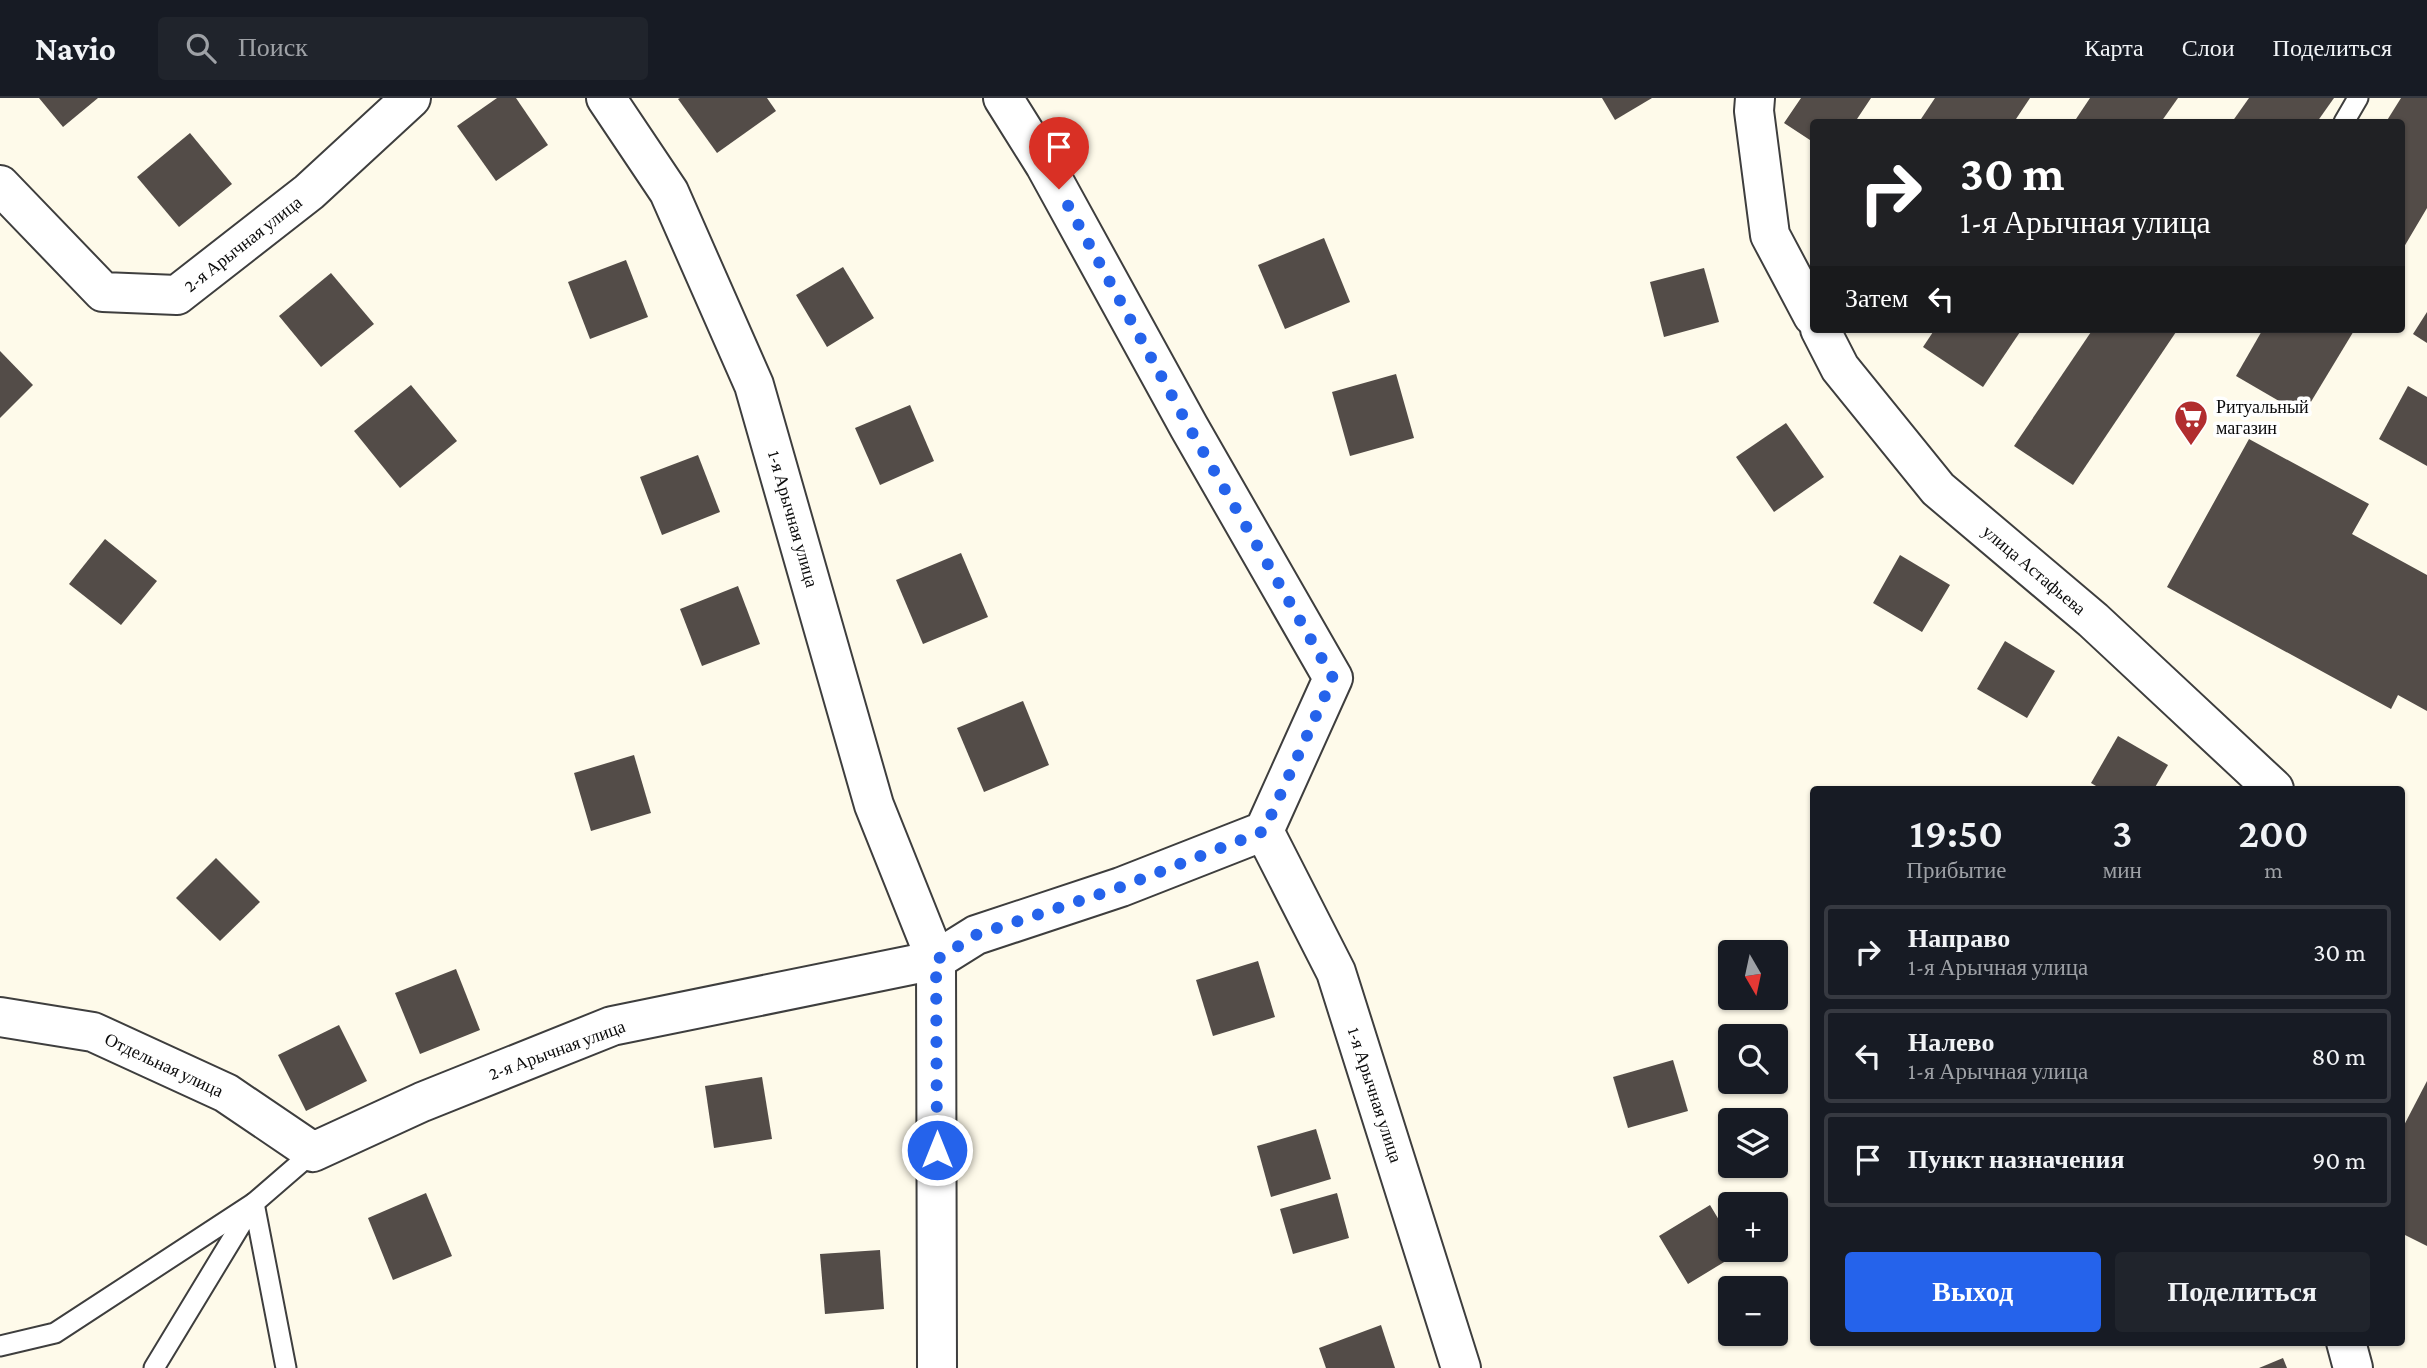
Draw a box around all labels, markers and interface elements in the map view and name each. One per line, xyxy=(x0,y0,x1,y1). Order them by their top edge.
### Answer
search box xyxy=(158,17,648,80)
icon: search xyxy=(182,29,220,67)
text: Navio xyxy=(35,30,116,67)
text: Поиск xyxy=(238,33,308,62)
text: Карта xyxy=(2084,34,2144,61)
text: Слои xyxy=(2182,34,2235,61)
text: Поделиться xyxy=(2273,34,2392,61)
pin xyxy=(1029,117,1089,189)
icon: arrive xyxy=(1040,128,1078,166)
text: 30 m xyxy=(1960,146,2065,201)
icon: right xyxy=(1845,147,1936,238)
street label: 2-я Арычная улица xyxy=(180,192,306,296)
text: 1-я Арычная улица xyxy=(1960,204,2211,240)
icon: left xyxy=(1922,280,1960,318)
text: Затем xyxy=(1845,284,1908,313)
place label: Ритуальный магазин xyxy=(2216,397,2309,438)
supermarket icon: Ритуальный магазин xyxy=(2172,398,2210,447)
street label: 1-я Арычная улица xyxy=(764,448,822,590)
street label: улица Астафьева xyxy=(1978,521,2090,619)
text: 19:50 xyxy=(1910,809,2003,856)
text: 3 xyxy=(2112,809,2132,856)
text: 200 xyxy=(2238,809,2309,856)
text: Прибытие xyxy=(1906,857,2006,883)
text: мин xyxy=(2103,857,2142,883)
text: m xyxy=(2264,857,2283,883)
text: Направо xyxy=(1908,924,2010,953)
icon: right xyxy=(1849,933,1887,971)
text: 30 m xyxy=(2313,938,2366,967)
north arrow xyxy=(1718,940,1788,1010)
map controls xyxy=(1718,940,1788,1346)
text: 1-я Арычная улица xyxy=(1908,954,2088,980)
street label: 2-я Арычная улица xyxy=(486,1016,628,1084)
button: search xyxy=(1718,1024,1788,1094)
street label: 1-я Арычная улица xyxy=(1344,1025,1406,1165)
text: Налево xyxy=(1908,1028,1994,1057)
street label: Отдельная улица xyxy=(101,1029,227,1101)
icon: left xyxy=(1849,1037,1887,1075)
text: 80 m xyxy=(2312,1042,2366,1071)
text: 1-я Арычная улица xyxy=(1908,1058,2088,1084)
button: layers xyxy=(1718,1108,1788,1178)
position arrow xyxy=(900,1113,974,1187)
icon: arrive xyxy=(1849,1141,1887,1179)
text: Пункт назначения xyxy=(1908,1145,2125,1174)
text: 90 m xyxy=(2312,1146,2366,1175)
button: + xyxy=(1718,1192,1788,1262)
button: Выход xyxy=(1845,1252,2101,1332)
button: Поделиться xyxy=(2115,1252,2370,1332)
button: − xyxy=(1718,1276,1788,1346)

